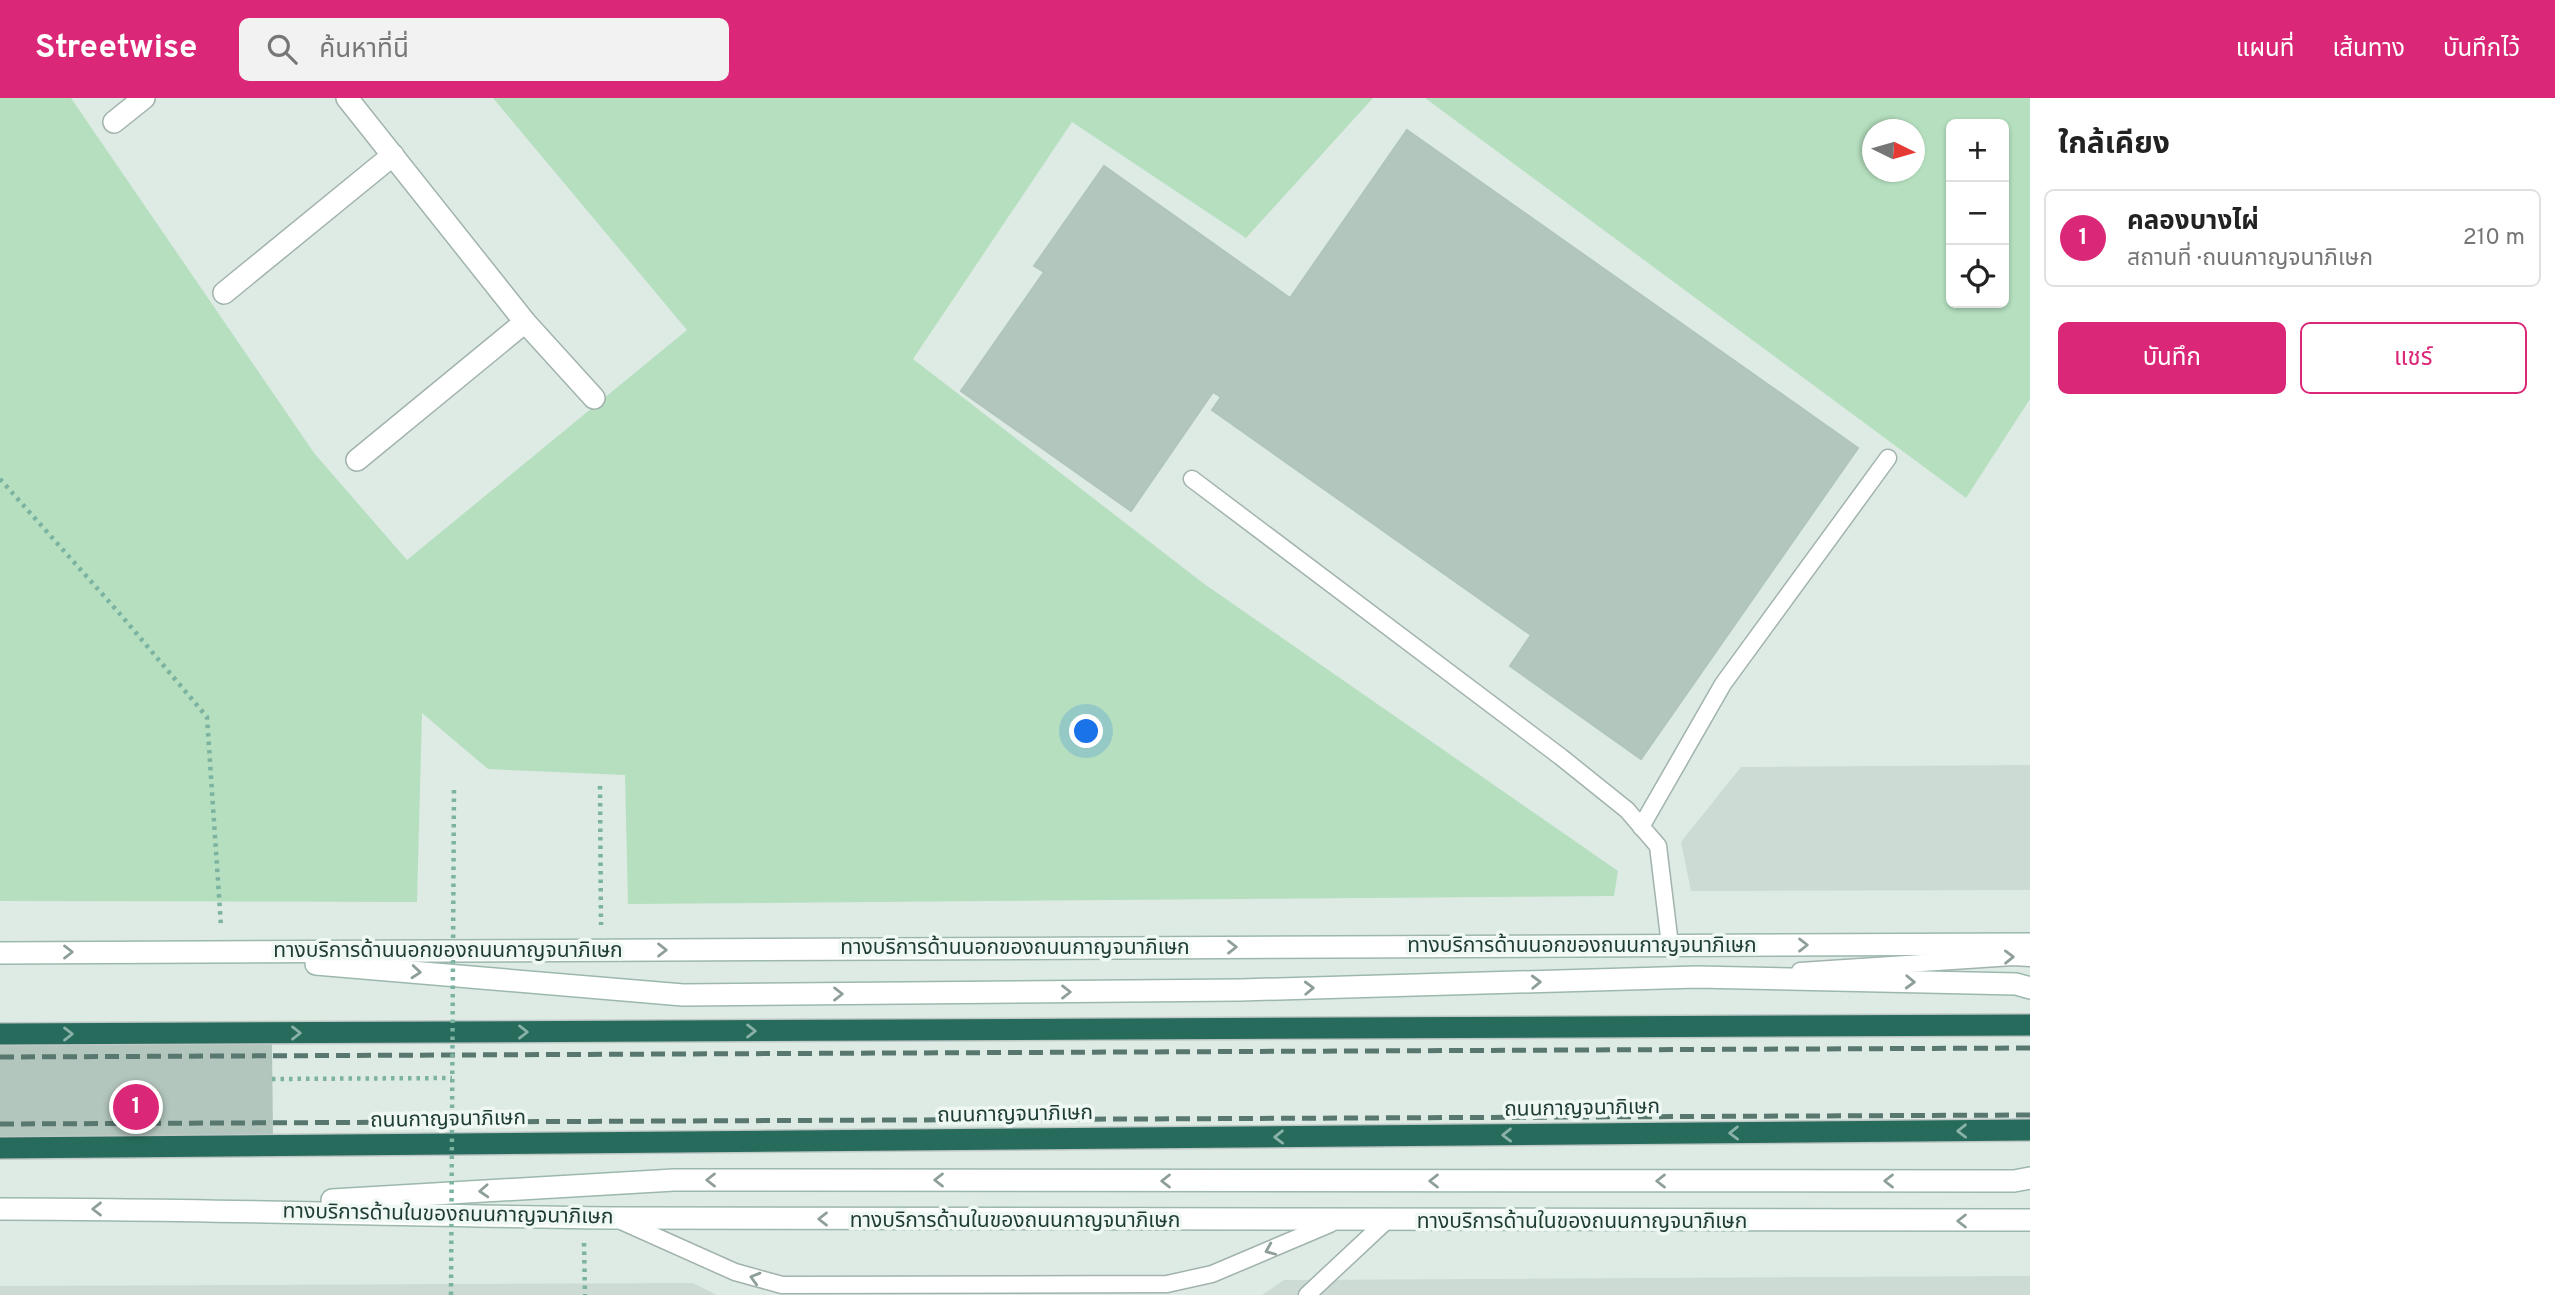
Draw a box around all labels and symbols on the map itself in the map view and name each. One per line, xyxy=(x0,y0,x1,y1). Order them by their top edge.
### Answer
north arrow xyxy=(1862,119,1925,182)
your location xyxy=(1069,714,1103,748)
street label: ทางบริการด้านนอกของถนนกาญจนาภิเษก xyxy=(1407,933,1757,960)
street label: ทางบริการด้านนอกของถนนกาญจนาภิเษก xyxy=(840,935,1190,962)
one-way arrow xyxy=(1798,937,1808,953)
street label: ทางบริการด้านนอกของถนนกาญจนาภิเษก xyxy=(273,938,623,965)
one-way arrow xyxy=(1227,939,1238,955)
one-way arrow xyxy=(657,942,667,958)
one-way arrow xyxy=(63,945,74,960)
one-way arrow xyxy=(2004,950,2015,965)
one-way arrow xyxy=(411,964,422,979)
one-way arrow xyxy=(1531,974,1542,990)
one-way arrow xyxy=(1905,974,1916,989)
one-way arrow xyxy=(1303,981,1314,996)
one-way arrow xyxy=(1061,984,1072,1000)
one-way arrow xyxy=(833,986,844,1001)
one-way arrow xyxy=(746,1023,756,1039)
one-way arrow xyxy=(518,1024,529,1040)
one-way arrow xyxy=(291,1025,301,1041)
one-way arrow xyxy=(63,1026,74,1042)
pin: 1 xyxy=(113,1081,159,1133)
street label: ถนนกาญจนาภิเษก xyxy=(1504,1094,1660,1124)
street label: ถนนกาญจนาภิเษก xyxy=(937,1100,1093,1130)
street label: ถนนกาญจนาภิเษก xyxy=(370,1105,526,1135)
one-way arrow xyxy=(1956,1123,1967,1138)
one-way arrow xyxy=(1729,1125,1740,1140)
one-way arrow xyxy=(1501,1127,1512,1142)
one-way arrow xyxy=(1274,1129,1284,1145)
one-way arrow xyxy=(705,1172,716,1188)
one-way arrow xyxy=(933,1172,943,1188)
one-way arrow xyxy=(1160,1173,1171,1189)
one-way arrow xyxy=(1428,1173,1438,1189)
one-way arrow xyxy=(1655,1173,1666,1188)
one-way arrow xyxy=(1883,1173,1893,1189)
one-way arrow xyxy=(478,1183,489,1198)
street label: ทางบริการด้านในของถนนกาญจนาภิเษก xyxy=(282,1199,614,1231)
one-way arrow xyxy=(92,1201,102,1217)
street label: ทางบริการด้านในของถนนกาญจนาภิเษก xyxy=(850,1208,1180,1235)
street label: ทางบริการด้านในของถนนกาญจนาภิเษก xyxy=(1417,1209,1747,1236)
one-way arrow xyxy=(818,1211,828,1227)
one-way arrow xyxy=(1956,1213,1967,1228)
one-way arrow xyxy=(1265,1242,1277,1256)
one-way arrow xyxy=(750,1271,762,1286)

